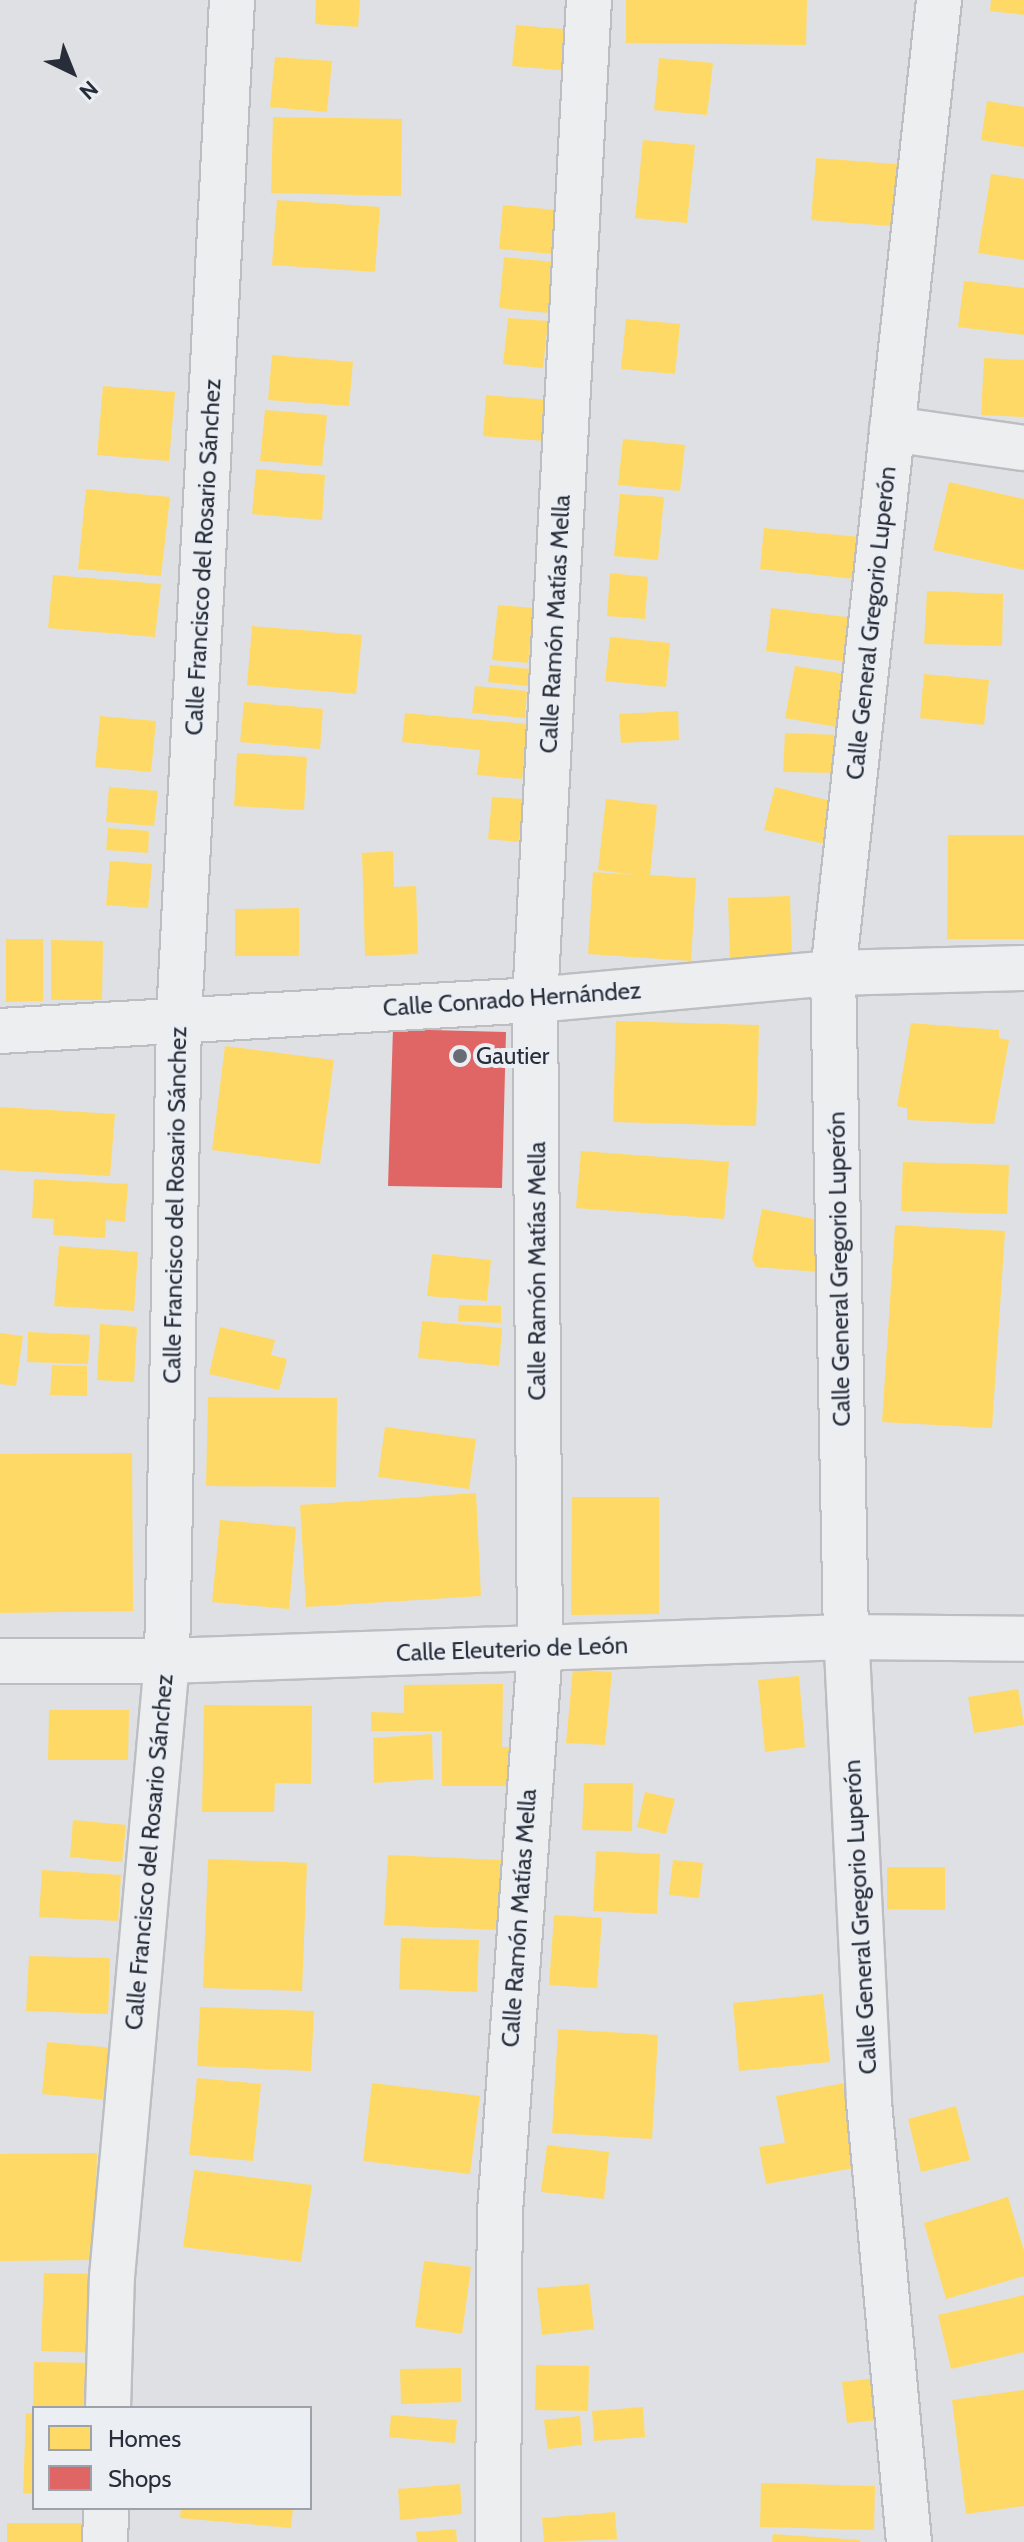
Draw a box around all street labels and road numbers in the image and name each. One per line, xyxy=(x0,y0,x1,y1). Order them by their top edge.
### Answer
street label: Calle Francisco del Rosario Sánchez xyxy=(179,378,227,736)
street label: Calle General Gregorio Luperón xyxy=(840,465,902,781)
street label: Calle Ramón Matías Mella xyxy=(534,494,576,754)
street label: Calle Conrado Hernández xyxy=(382,976,642,1022)
street label: Calle Francisco del Rosario Sánchez xyxy=(157,1026,193,1384)
street label: Calle General Gregorio Luperón xyxy=(822,1111,856,1427)
street label: Calle Ramón Matías Mella xyxy=(523,1141,551,1401)
street label: Calle Eleuterio de León xyxy=(395,1631,629,1667)
street label: Calle Francisco del Rosario Sánchez xyxy=(119,1673,179,2031)
street label: Calle General Gregorio Luperón xyxy=(837,1759,883,2075)
street label: Calle Ramón Matías Mella xyxy=(496,1788,542,2048)

